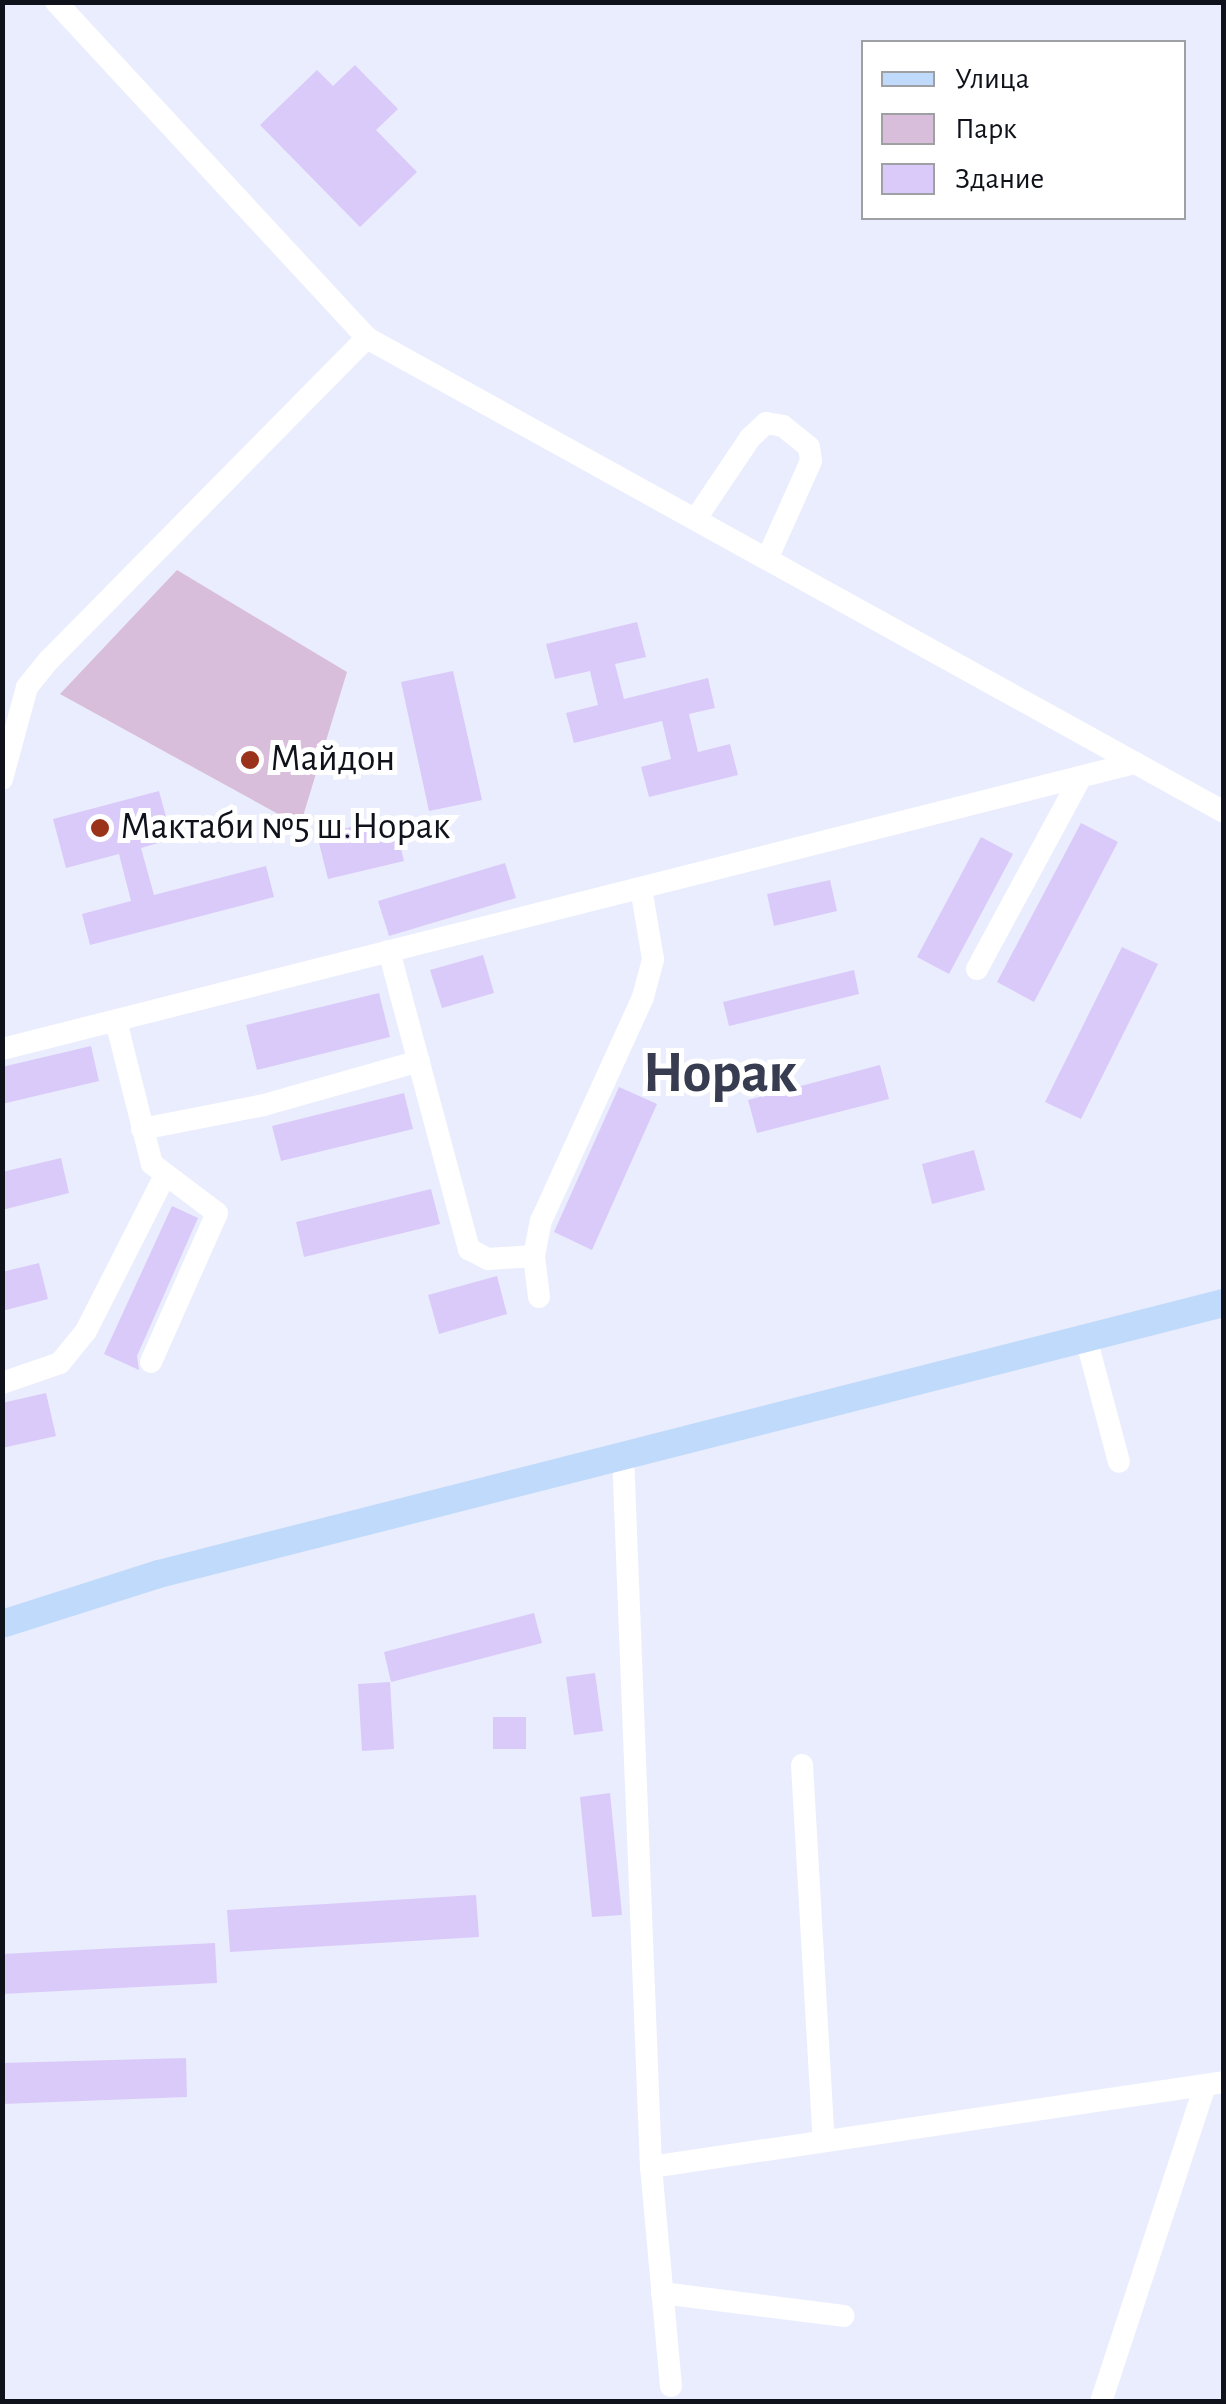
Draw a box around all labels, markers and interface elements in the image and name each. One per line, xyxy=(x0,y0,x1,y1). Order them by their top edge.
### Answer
legend xyxy=(861,40,1186,220)
text: Улица xyxy=(955,64,1030,94)
text: Парк xyxy=(955,114,1017,144)
text: Здание xyxy=(955,164,1044,194)
place label: Майдон xyxy=(270,737,395,783)
marker: Майдон xyxy=(239,749,261,771)
place label: Мактаби №5 ш.Норак xyxy=(120,805,450,851)
marker: Мактаби №5 ш.Норак xyxy=(89,817,111,839)
district label: Норак xyxy=(643,1039,797,1109)

